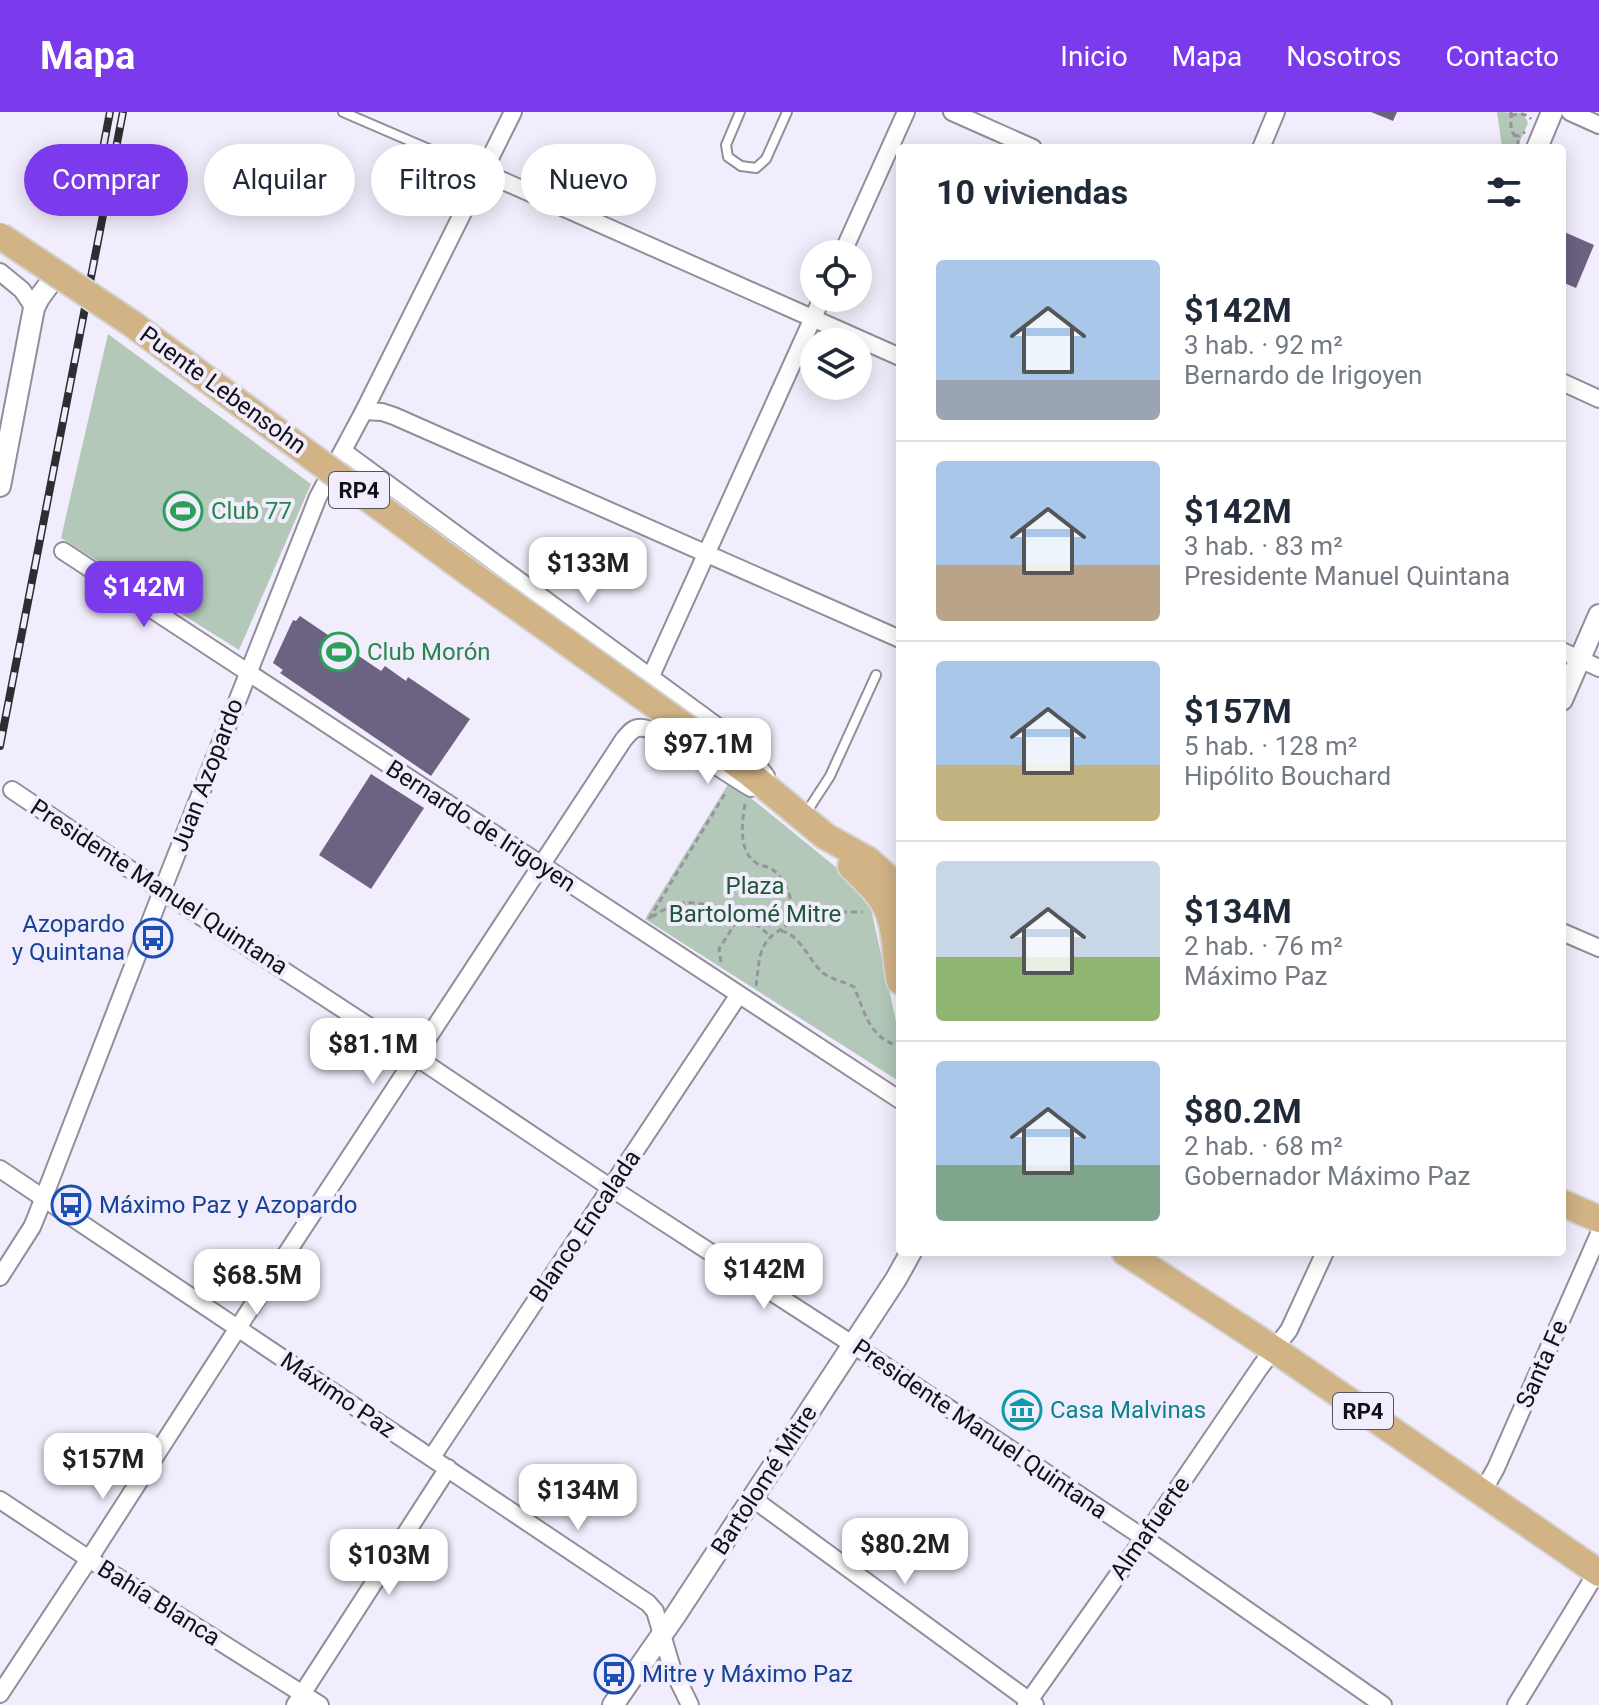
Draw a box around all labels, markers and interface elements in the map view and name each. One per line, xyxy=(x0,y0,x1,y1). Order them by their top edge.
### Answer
text: Mapa xyxy=(40,34,135,78)
text: Inicio xyxy=(1060,40,1128,73)
text: Mapa xyxy=(1172,40,1242,73)
text: Nosotros xyxy=(1286,40,1401,73)
text: Contacto xyxy=(1445,40,1559,73)
chip: Comprar xyxy=(24,144,188,216)
chip: Alquilar xyxy=(204,144,355,216)
chip: Filtros xyxy=(371,144,505,216)
chip: Nuevo xyxy=(521,144,656,216)
icon: filters xyxy=(1482,170,1526,214)
text: 10 viviendas xyxy=(936,172,1128,212)
map controls xyxy=(800,240,872,400)
button: locate xyxy=(800,240,872,312)
text: $142M xyxy=(1184,290,1292,330)
icon: home xyxy=(1000,292,1096,388)
street label: Puente Lebensohn xyxy=(134,320,312,460)
button: layers xyxy=(800,328,872,400)
text: 3 hab. · 92 m² xyxy=(1184,330,1343,360)
text: Bernardo de Irigoyen xyxy=(1184,360,1422,390)
road number: RP4 xyxy=(329,472,389,508)
sports icon: Club 77 xyxy=(162,490,204,532)
text: $142M xyxy=(1184,491,1292,531)
icon: home xyxy=(1000,493,1096,589)
place label: Club 77 xyxy=(211,497,292,525)
text: 3 hab. · 83 m² xyxy=(1184,531,1343,561)
pin: $133M xyxy=(532,537,644,605)
text: $133M xyxy=(547,548,629,578)
pin: $142M xyxy=(88,561,200,629)
text: Presidente Manuel Quintana xyxy=(1184,561,1510,591)
text: $142M xyxy=(103,572,185,602)
sports icon: Club Morón xyxy=(318,631,360,673)
place label: Club Morón xyxy=(367,638,491,666)
text: $157M xyxy=(1184,691,1292,731)
icon: home xyxy=(1000,693,1096,789)
street label: Juan Azopardo xyxy=(165,695,249,855)
pin: $97.1M xyxy=(643,718,773,786)
text: $97.1M xyxy=(663,729,753,759)
text: 5 hab. · 128 m² xyxy=(1184,731,1357,761)
street label: Bernardo de Irigoyen xyxy=(381,754,581,898)
text: Hipólito Bouchard xyxy=(1184,761,1391,791)
street label: Presidente Manuel Quintana xyxy=(25,793,293,981)
park label: Plaza Bartolomé Mitre xyxy=(669,872,841,928)
text: $134M xyxy=(1184,891,1292,931)
icon: home xyxy=(1000,893,1096,989)
place label: Azopardo y Quintana xyxy=(12,910,125,966)
bus stop icon: Azopardo y Quintana xyxy=(132,917,174,959)
text: 2 hab. · 76 m² xyxy=(1184,931,1343,961)
text: Máximo Paz xyxy=(1184,961,1327,991)
pin: $81.1M xyxy=(308,1018,438,1086)
text: $81.1M xyxy=(328,1029,418,1059)
text: $80.2M xyxy=(1184,1091,1302,1131)
icon: home xyxy=(1000,1093,1096,1189)
text: 2 hab. · 68 m² xyxy=(1184,1131,1343,1161)
street label: Blanco Encalada xyxy=(524,1145,646,1307)
text: Gobernador Máximo Paz xyxy=(1184,1161,1470,1191)
bus stop icon: Máximo Paz y Azopardo xyxy=(50,1184,92,1226)
place label: Máximo Paz y Azopardo xyxy=(99,1191,358,1219)
pin: $142M xyxy=(708,1243,820,1311)
pin: $68.5M xyxy=(192,1249,322,1317)
text: $142M xyxy=(723,1254,805,1284)
text: $68.5M xyxy=(212,1260,302,1290)
street label: Santa Fe xyxy=(1510,1316,1574,1412)
street label: Presidente Manuel Quintana xyxy=(847,1333,1113,1525)
street label: Máximo Paz xyxy=(275,1346,401,1444)
museum icon: Casa Malvinas xyxy=(1001,1389,1043,1431)
road number: RP4 xyxy=(1333,1393,1393,1429)
place label: Casa Malvinas xyxy=(1050,1396,1206,1424)
street label: Bartolomé Mitre xyxy=(705,1400,823,1560)
pin: $157M xyxy=(47,1433,159,1501)
text: $157M xyxy=(62,1444,144,1474)
pin: $134M xyxy=(522,1464,634,1532)
street label: Almafuerte xyxy=(1104,1471,1196,1585)
text: $134M xyxy=(537,1475,619,1505)
pin: $80.2M xyxy=(840,1518,970,1586)
pin: $103M xyxy=(333,1529,445,1597)
text: $80.2M xyxy=(860,1529,950,1559)
text: $103M xyxy=(348,1540,430,1570)
street label: Bahía Blanca xyxy=(93,1554,225,1652)
bus stop icon: Mitre y Máximo Paz xyxy=(593,1653,635,1695)
place label: Mitre y Máximo Paz xyxy=(642,1660,853,1688)

